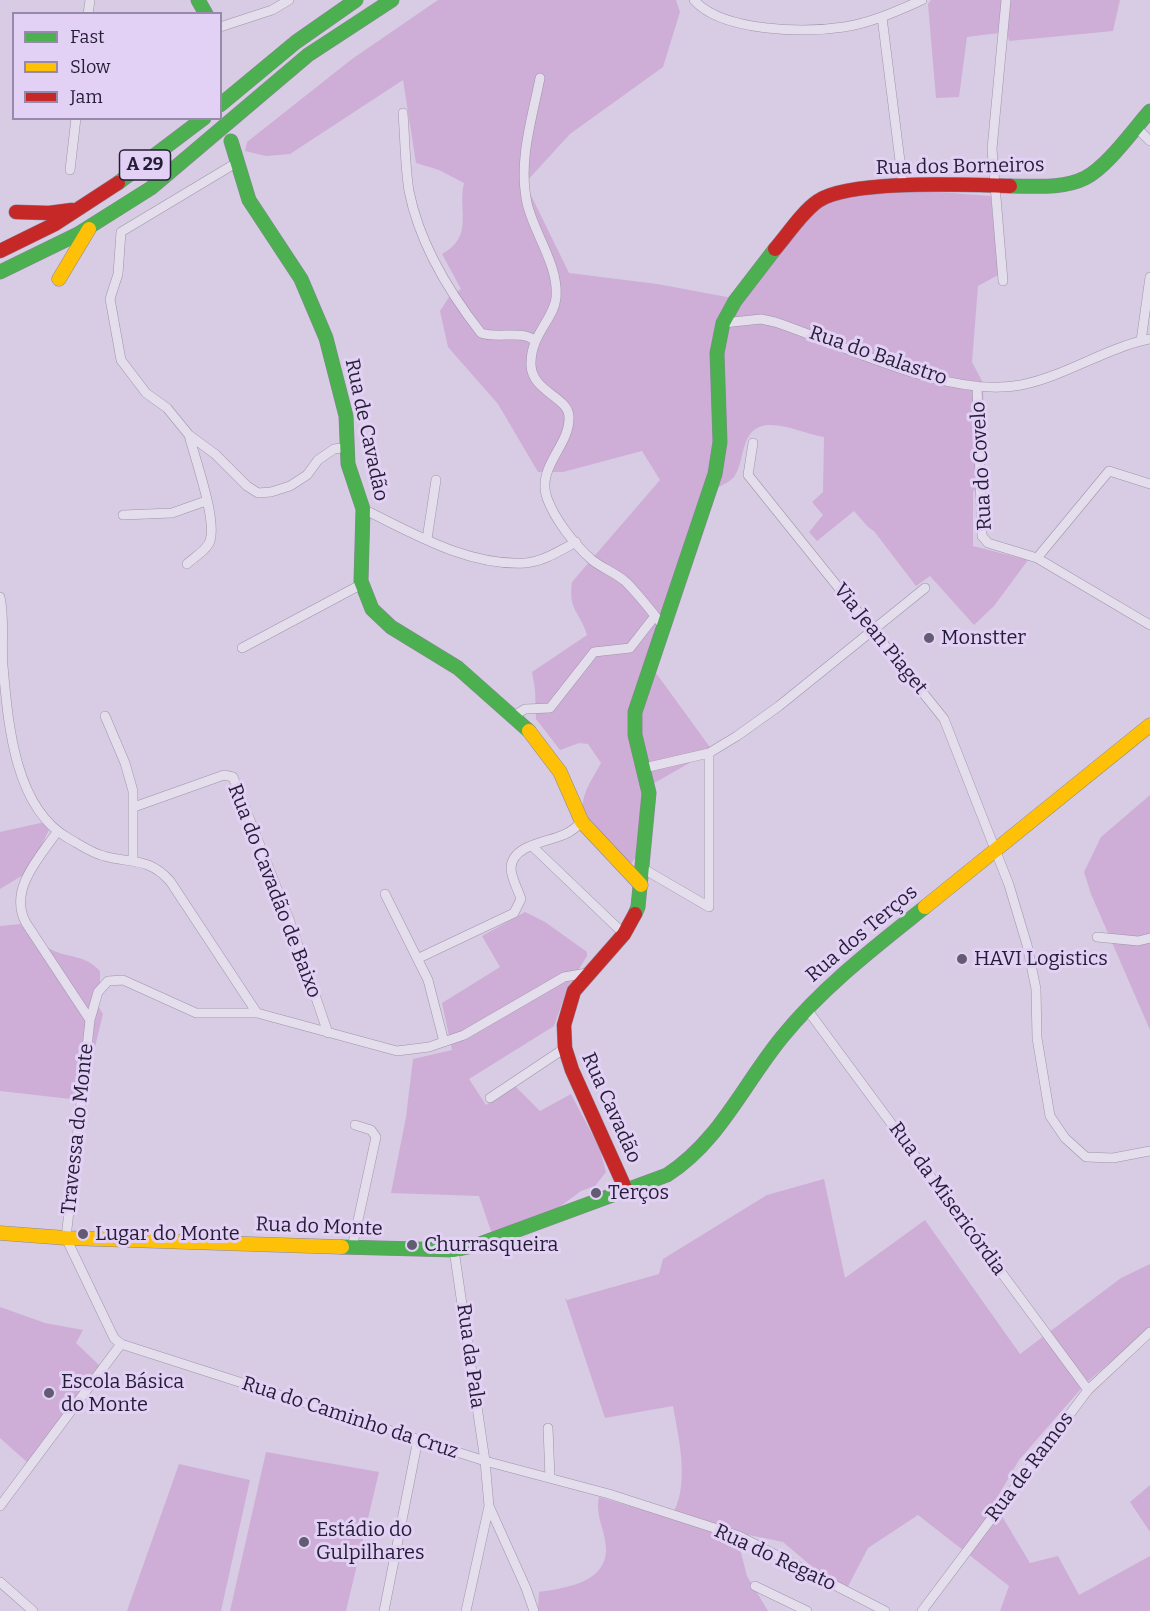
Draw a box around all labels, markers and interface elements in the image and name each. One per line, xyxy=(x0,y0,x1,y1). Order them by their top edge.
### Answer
legend xyxy=(12,12,222,120)
text: Fast xyxy=(70,26,105,48)
text: Slow xyxy=(70,56,110,78)
text: Jam xyxy=(70,86,103,108)
road number: A 29 xyxy=(120,150,170,180)
street label: Rua dos Borneiros xyxy=(875,154,1045,180)
street label: Rua do Balastro xyxy=(806,321,950,391)
street label: Rua de Cavadão xyxy=(339,357,393,503)
street label: Rua do Covelo xyxy=(967,401,997,531)
street label: Via Jean Piaget xyxy=(828,579,932,699)
place label: Monstter xyxy=(941,626,1026,650)
marker: Monstter xyxy=(922,631,936,645)
street label: Rua do Cavadão de Baixo xyxy=(222,781,326,1001)
street label: Rua dos Terços xyxy=(801,880,923,988)
place label: HAVI Logistics xyxy=(974,947,1108,971)
marker: HAVI Logistics xyxy=(955,952,969,966)
street label: Travessa do Monte xyxy=(57,1042,99,1216)
street label: Rua Cavadão xyxy=(576,1049,646,1167)
street label: Rua da Misericórdia xyxy=(883,1118,1011,1280)
place label: Terços xyxy=(608,1181,669,1205)
marker: Terços xyxy=(589,1186,603,1200)
street label: Rua do Monte xyxy=(255,1213,383,1241)
place label: Lugar do Monte xyxy=(95,1222,240,1246)
marker: Lugar do Monte xyxy=(76,1227,90,1241)
place label: Churrasqueira xyxy=(424,1233,558,1257)
marker: Churrasqueira xyxy=(405,1238,419,1252)
street label: Rua da Pala xyxy=(451,1302,489,1410)
place label: Escola Básica do Monte xyxy=(61,1370,184,1417)
street label: Rua do Caminho da Cruz xyxy=(239,1372,461,1464)
marker: Escola Básica do Monte xyxy=(42,1386,56,1400)
street label: Rua de Ramos xyxy=(981,1408,1079,1526)
place label: Estádio do Gulpilhares xyxy=(316,1518,425,1565)
street label: Rua do Regato xyxy=(710,1519,840,1597)
marker: Estádio do Gulpilhares xyxy=(297,1535,311,1549)

